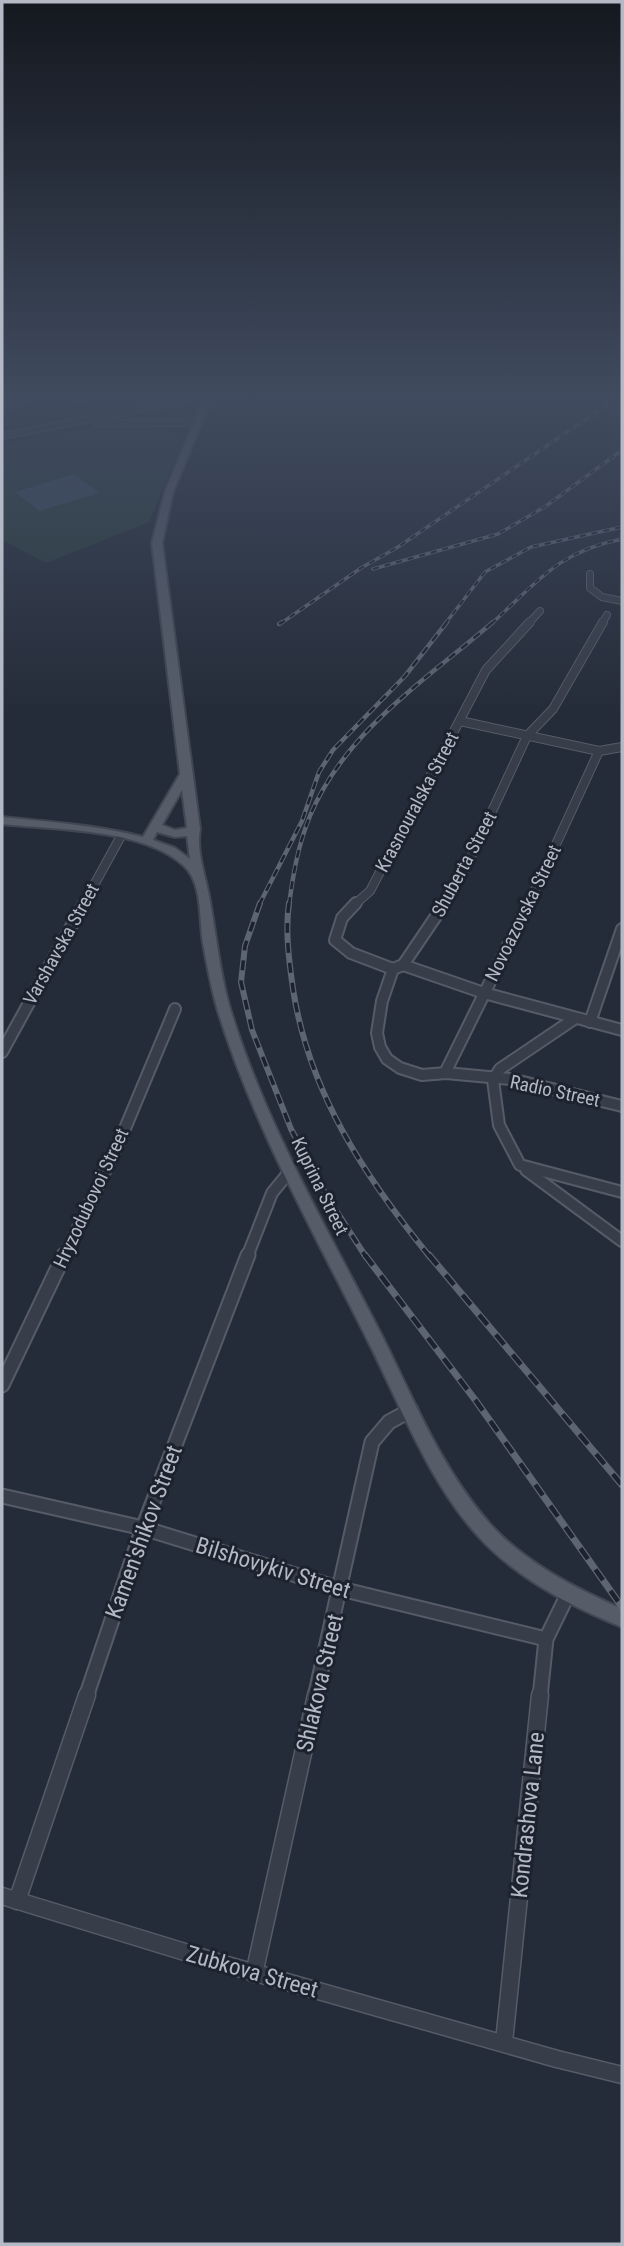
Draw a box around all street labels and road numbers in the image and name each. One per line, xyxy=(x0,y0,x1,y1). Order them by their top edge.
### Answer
street label: Krasnouralska Street xyxy=(370,728,464,876)
street label: Shuberta Street xyxy=(427,807,501,921)
street label: Novoazovska Street xyxy=(480,841,566,985)
street label: Varshavska Street xyxy=(18,879,104,1009)
street label: Radio Street xyxy=(508,1070,602,1112)
street label: Hryzodubovoi Street xyxy=(49,1124,133,1272)
street label: Kuprina Street xyxy=(286,1133,354,1239)
street label: Kamen'shikov Street xyxy=(100,1442,188,1622)
street label: Bilshovykiv Street xyxy=(192,1532,354,1604)
street label: Shlakova Street xyxy=(291,1611,349,1755)
street label: Kondrashova Lane xyxy=(506,1731,550,1899)
street label: Zubkova Street xyxy=(183,1940,321,2004)

